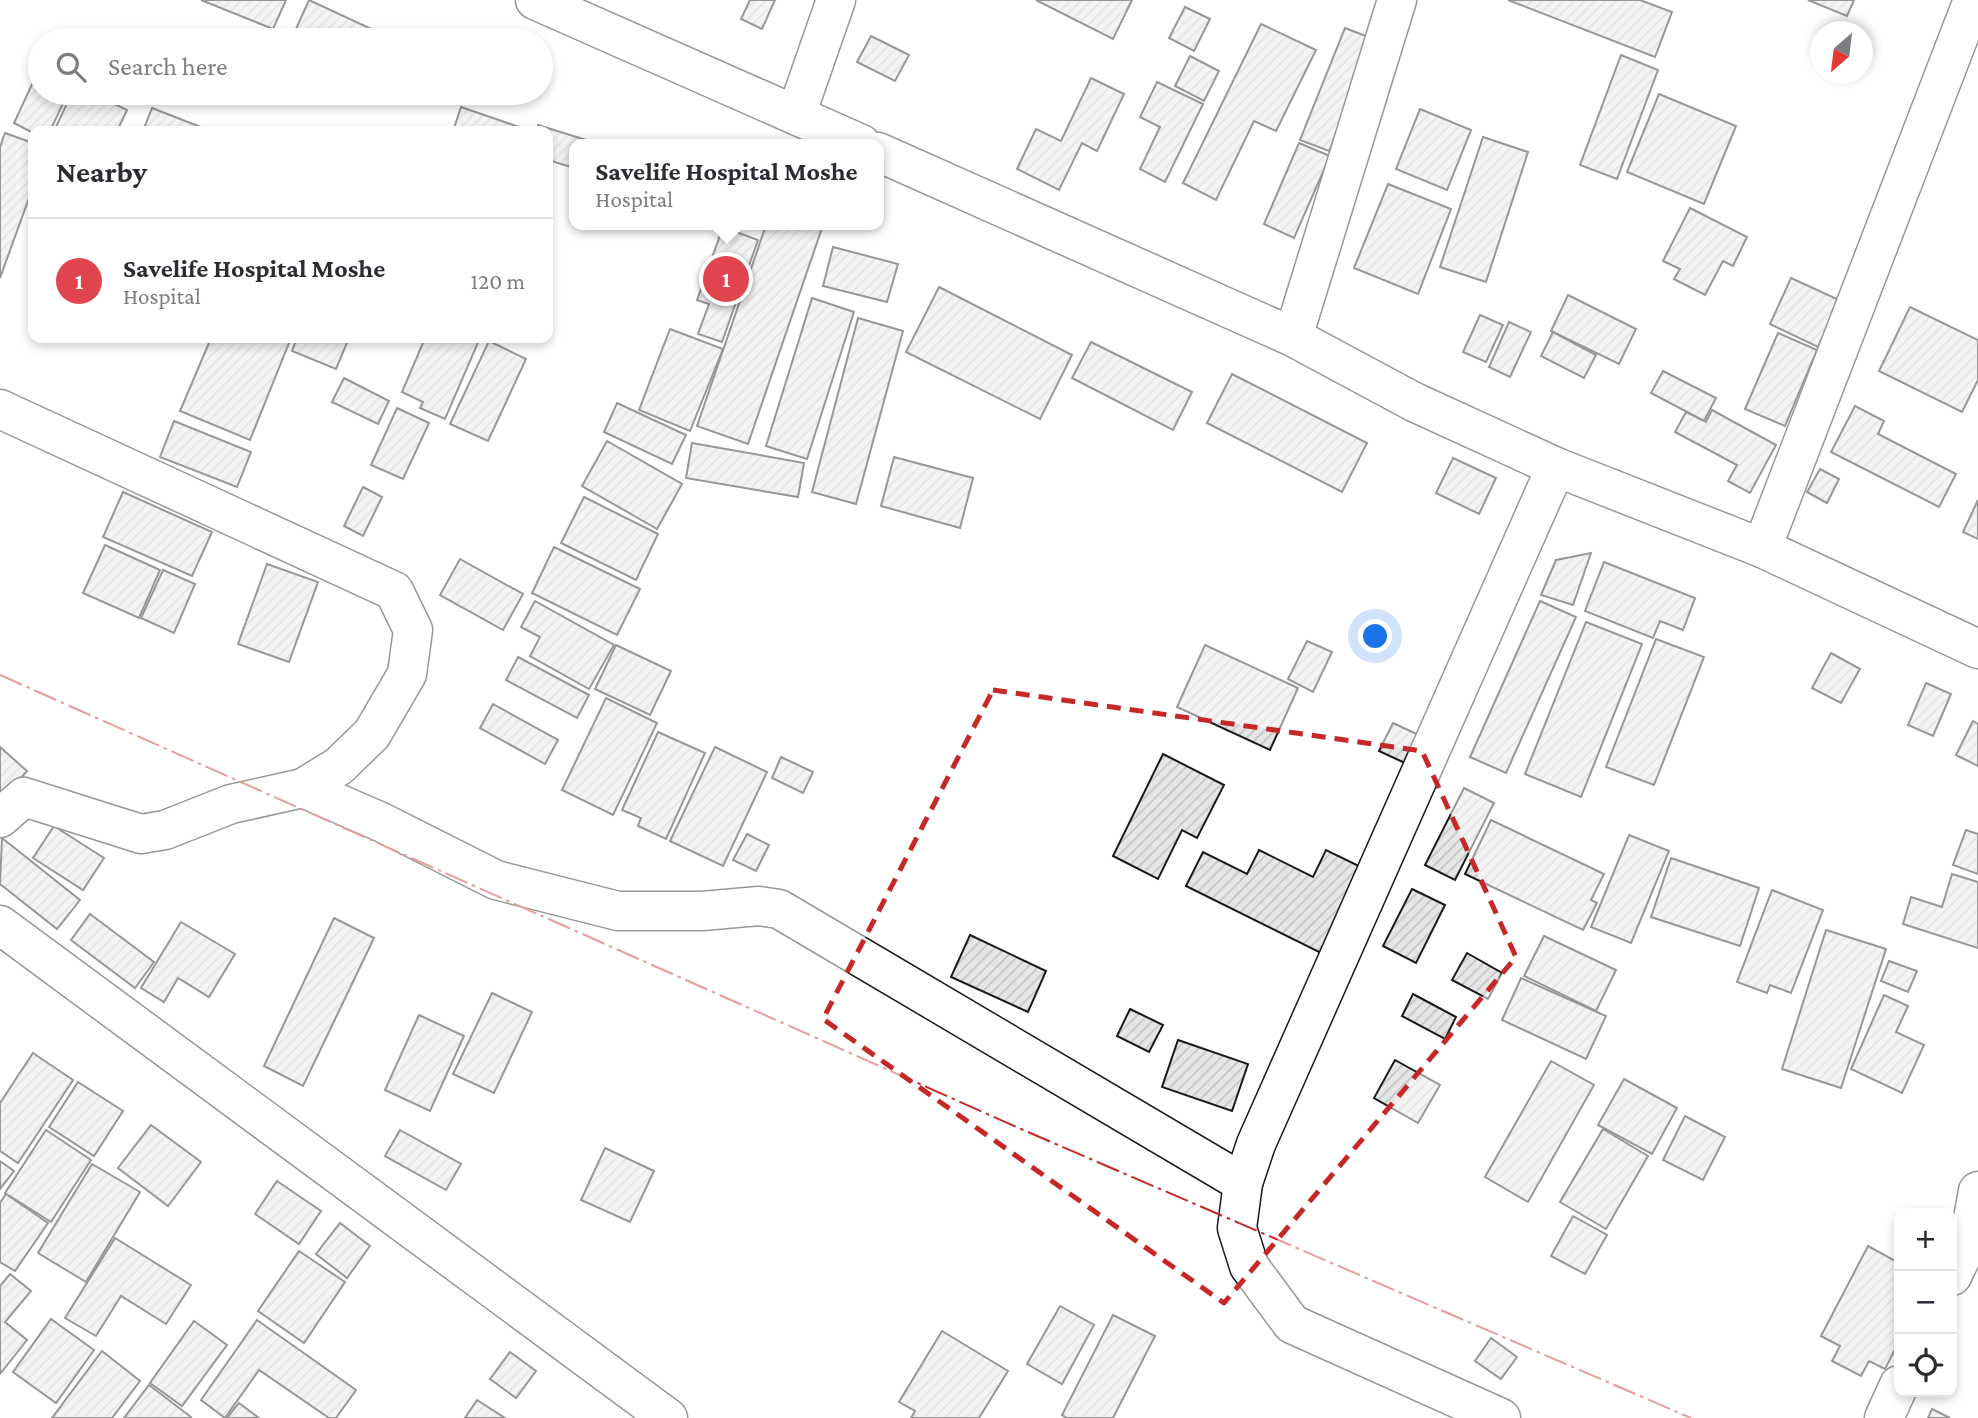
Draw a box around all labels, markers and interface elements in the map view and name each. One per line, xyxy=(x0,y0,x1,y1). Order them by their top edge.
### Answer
north arrow xyxy=(1810,21,1873,84)
search box xyxy=(28,28,553,105)
icon: search xyxy=(52,48,90,86)
text: Search here xyxy=(108,52,227,81)
popup xyxy=(569,139,884,230)
text: Nearby xyxy=(56,155,147,188)
text: Savelife Hospital Moshe xyxy=(595,157,858,186)
text: Hospital xyxy=(595,186,673,212)
pin: 1 xyxy=(703,253,749,305)
text: Savelife Hospital Moshe xyxy=(123,254,385,283)
text: 1 xyxy=(75,268,83,294)
text: 120 m xyxy=(471,268,525,294)
text: Hospital xyxy=(123,283,201,309)
your location xyxy=(1358,619,1392,653)
map controls xyxy=(1894,1208,1957,1397)
button: + xyxy=(1894,1208,1957,1271)
button: − xyxy=(1894,1271,1957,1334)
button: locate xyxy=(1894,1334,1957,1397)

